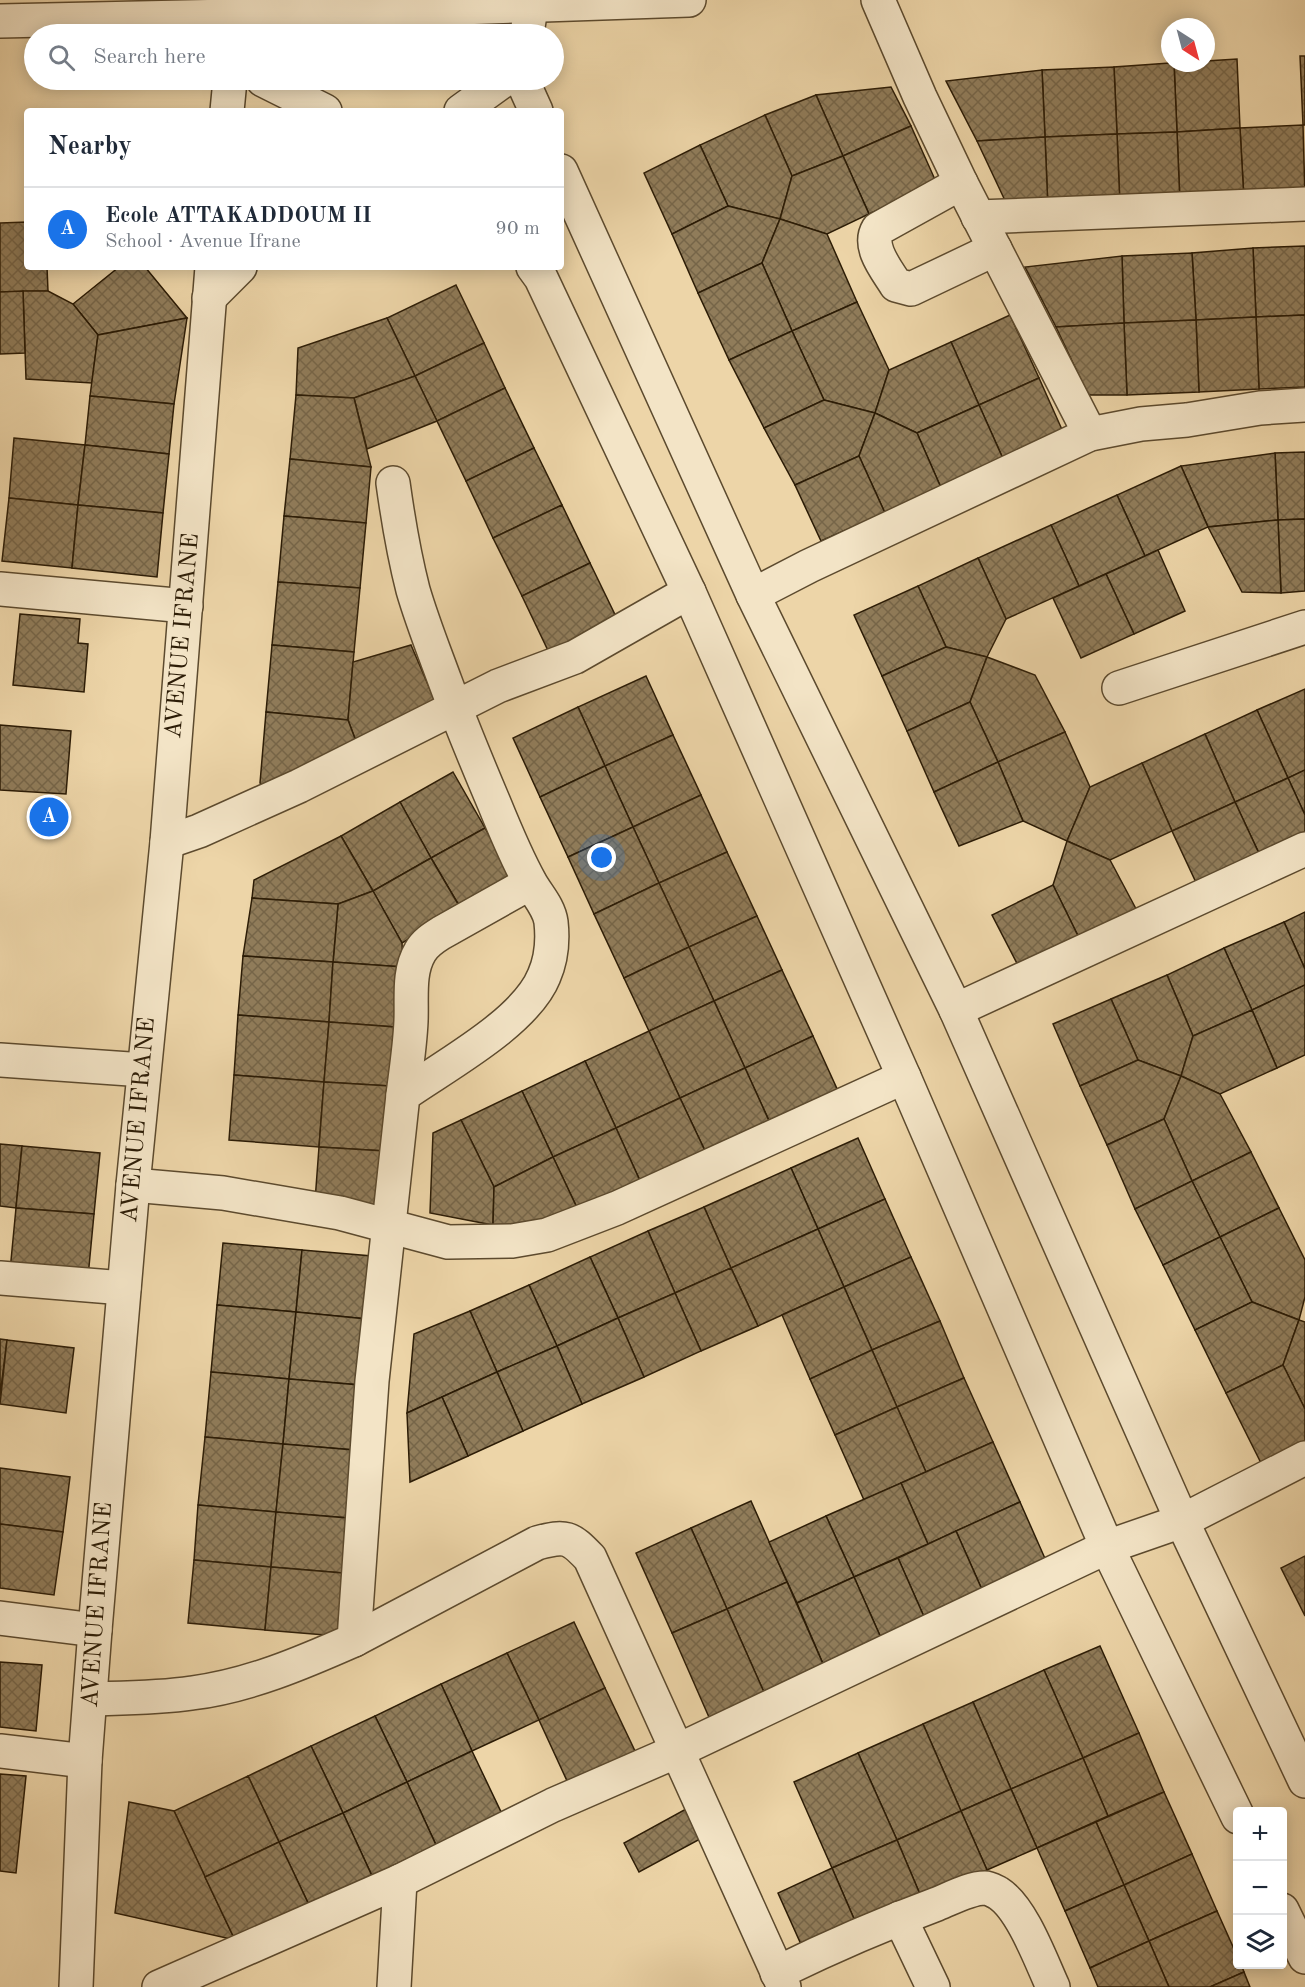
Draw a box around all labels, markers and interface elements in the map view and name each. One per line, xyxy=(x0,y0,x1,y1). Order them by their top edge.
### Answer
north arrow xyxy=(1161,18,1215,72)
search box xyxy=(24,24,564,90)
icon: search xyxy=(45,41,78,74)
text: Search here xyxy=(93,46,206,68)
text: Nearby xyxy=(48,134,132,160)
text: Ecole ATTAKADDOUM II xyxy=(105,205,372,227)
text: A xyxy=(60,219,75,239)
text: 90 m xyxy=(495,219,540,239)
text: School · Avenue Ifrane xyxy=(105,232,301,252)
street label: AVENUE IFRANE xyxy=(162,532,204,740)
pin: A xyxy=(29,794,68,840)
your location xyxy=(587,843,616,872)
street label: AVENUE IFRANE xyxy=(118,1016,160,1224)
street label: AVENUE IFRANE xyxy=(79,1501,117,1709)
map controls xyxy=(1233,1807,1287,1969)
button: + xyxy=(1233,1807,1287,1861)
button: − xyxy=(1233,1861,1287,1915)
button: layers xyxy=(1233,1915,1287,1969)

